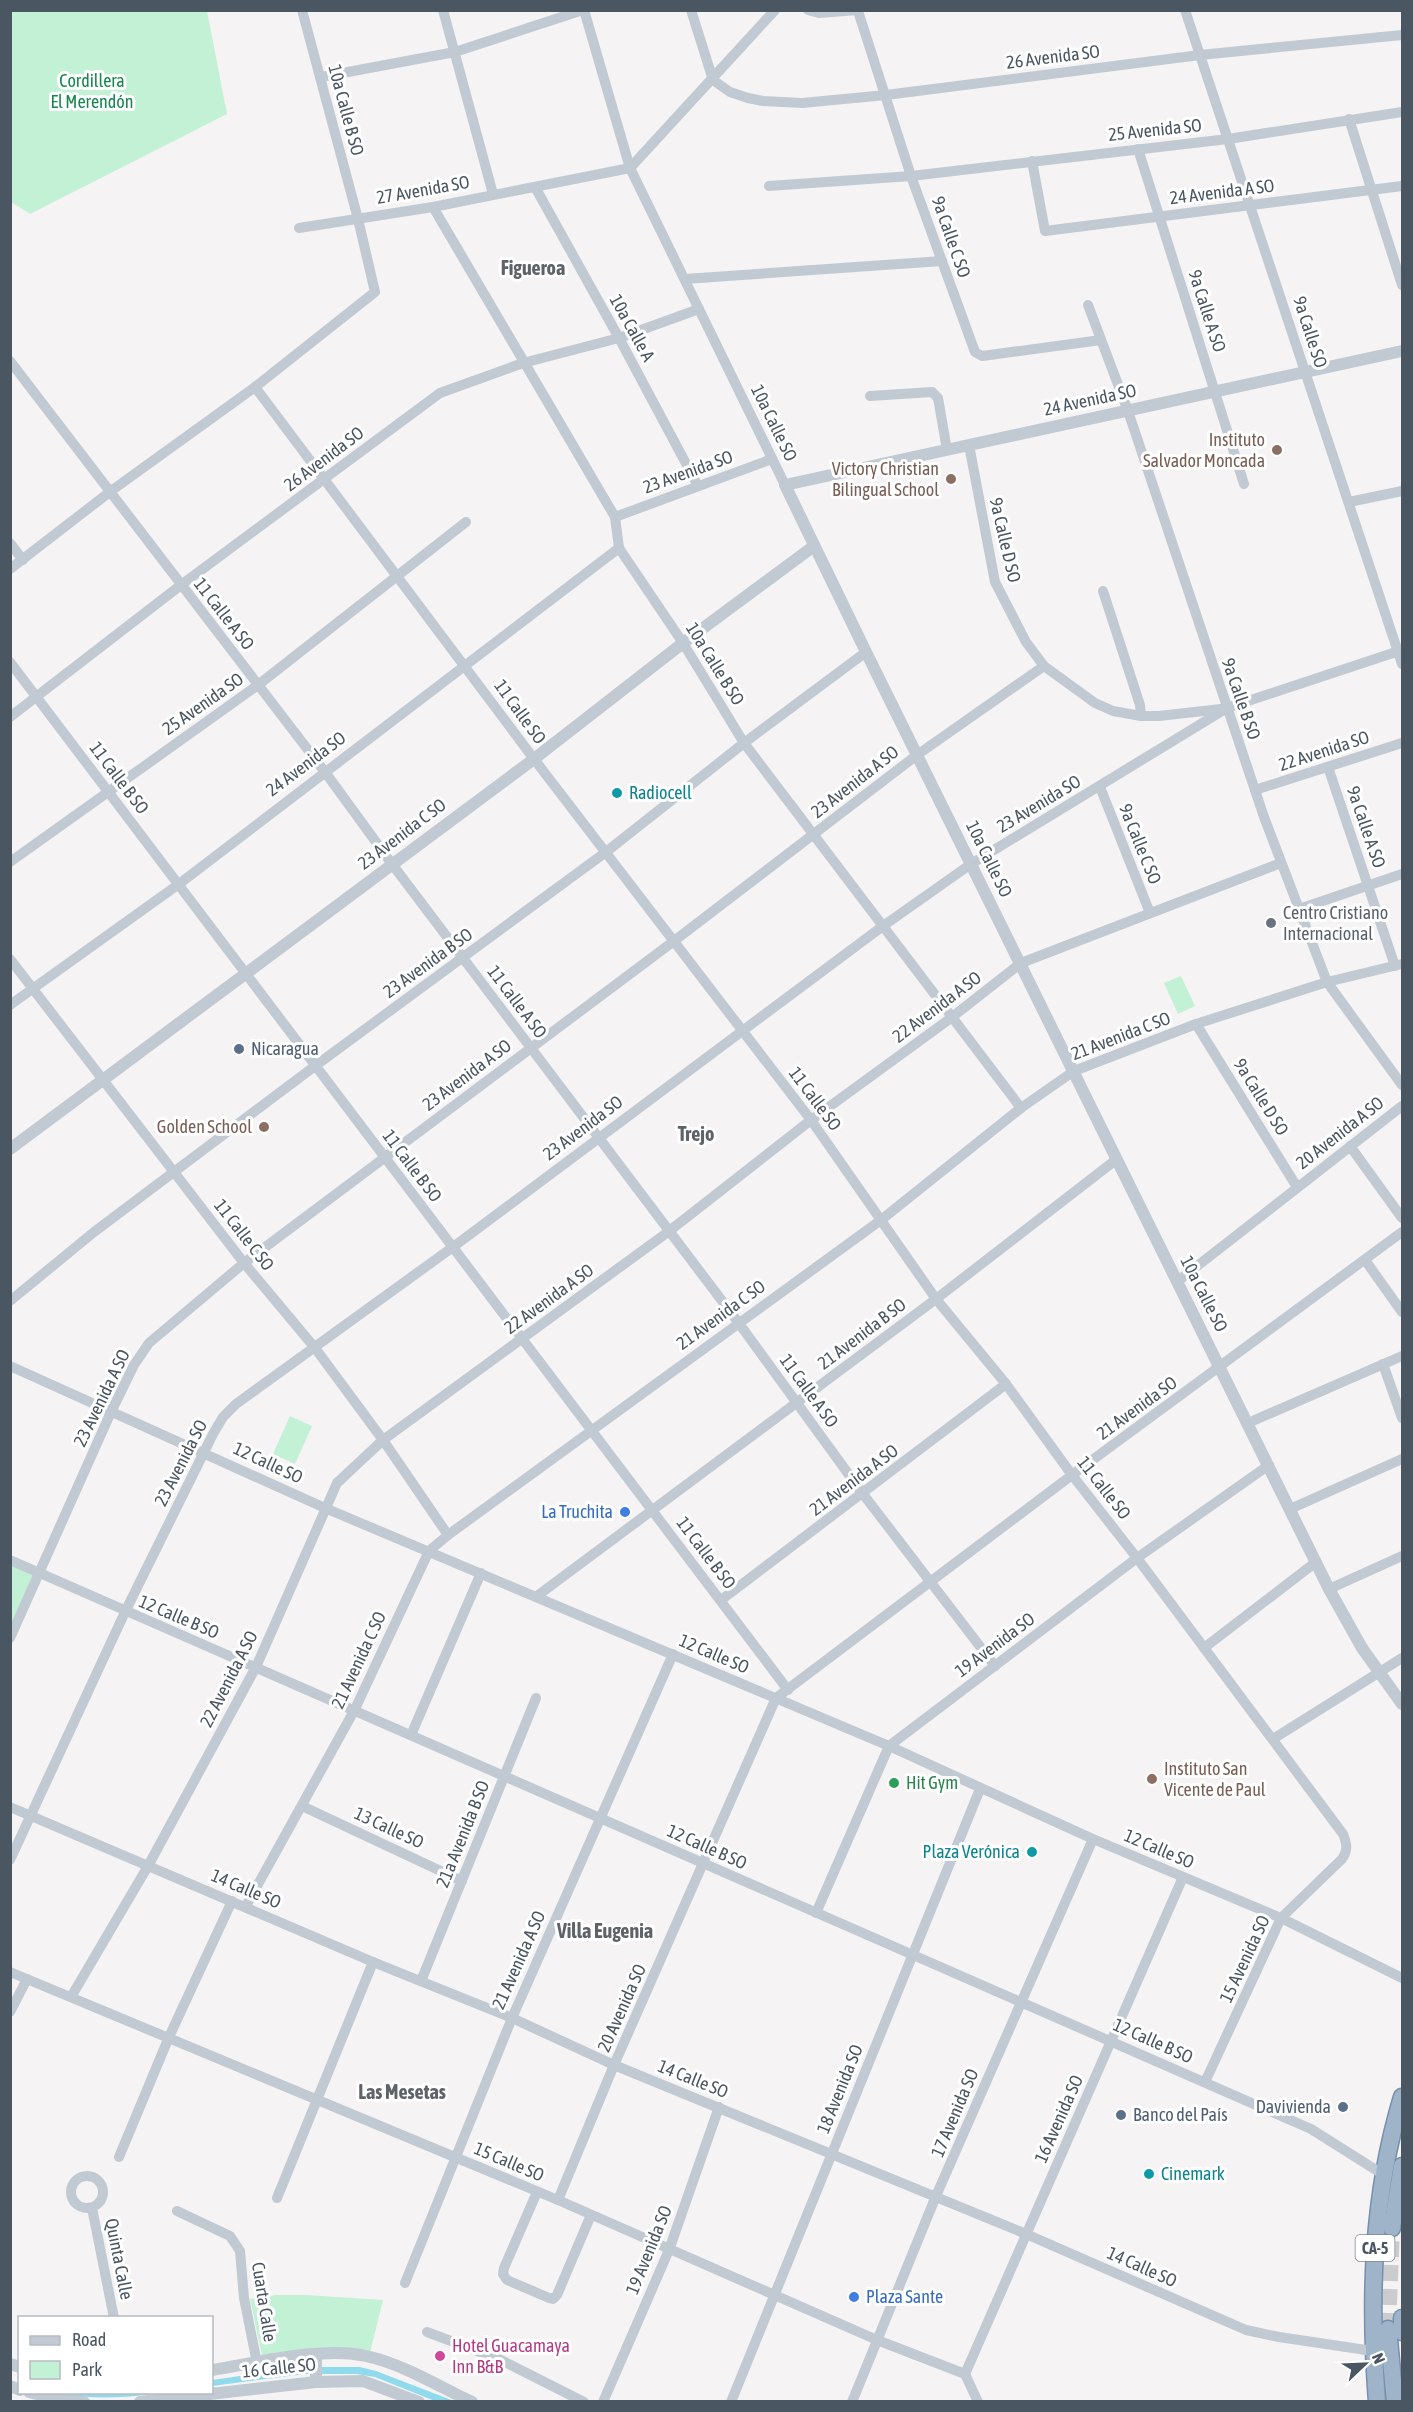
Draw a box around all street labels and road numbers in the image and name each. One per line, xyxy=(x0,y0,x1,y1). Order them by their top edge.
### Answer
street label: 26 Avenida SO xyxy=(1005,40,1101,73)
street label: 10a Calle B SO xyxy=(324,62,369,158)
street label: 25 Avenida SO xyxy=(1107,114,1203,145)
street label: 27 Avenida SO xyxy=(375,171,471,208)
street label: 24 Avenida A SO xyxy=(1168,175,1275,208)
street label: 9a Calle C SO xyxy=(928,194,975,280)
street label: 9a Calle A SO xyxy=(1184,267,1231,355)
street label: 10a Calle A xyxy=(606,291,659,365)
street label: 9a Calle SO xyxy=(1289,293,1332,370)
street label: 24 Avenida SO xyxy=(1042,379,1138,420)
street label: 10a Calle SO xyxy=(747,381,802,464)
street label: 26 Avenida SO xyxy=(280,422,368,495)
street label: 23 Avenida SO xyxy=(640,446,736,497)
street label: 9a Calle D SO xyxy=(986,495,1025,584)
street label: 11 Calle A SO xyxy=(190,574,259,654)
street label: 10a Calle B SO xyxy=(682,619,749,709)
street label: 9a Calle B SO xyxy=(1218,655,1265,742)
street label: 25 Avenida SO xyxy=(158,668,247,739)
street label: 11 Calle SO xyxy=(490,676,551,748)
street label: 22 Avenida SO xyxy=(1276,726,1372,775)
street label: 24 Avenida SO xyxy=(262,727,350,800)
street label: 11 Calle B SO xyxy=(85,737,153,818)
street label: 23 Avenida A SO xyxy=(807,741,903,822)
street label: 23 Avenida SO xyxy=(993,770,1084,837)
street label: 9a Calle A SO xyxy=(1343,783,1390,870)
street label: 23 Avenida C SO xyxy=(354,794,450,873)
street label: 9a Calle C SO xyxy=(1115,801,1166,887)
street label: 10a Calle SO xyxy=(962,817,1017,900)
street label: 23 Avenida B SO xyxy=(379,923,476,1002)
street label: 11 Calle A SO xyxy=(483,961,551,1042)
street label: 22 Avenida A SO xyxy=(888,967,985,1047)
street label: 21 Avenida C SO xyxy=(1068,1007,1173,1064)
street label: 23 Avenida A SO xyxy=(418,1035,515,1115)
street label: 9a Calle D SO xyxy=(1230,1055,1293,1139)
street label: 11 Calle SO xyxy=(785,1063,846,1135)
street label: 23 Avenida SO xyxy=(539,1091,627,1164)
street label: 20 Avenida A SO xyxy=(1292,1092,1388,1173)
street label: 11 Calle B SO xyxy=(378,1125,446,1206)
street label: 11 Calle C SO xyxy=(210,1195,279,1274)
street label: 10a Calle SO xyxy=(1176,1252,1232,1335)
street label: 22 Avenida A SO xyxy=(500,1259,597,1338)
street label: 21 Avenida C SO xyxy=(672,1275,769,1354)
street label: 21 Avenida B SO xyxy=(813,1294,910,1374)
street label: 23 Avenida A SO xyxy=(69,1346,134,1450)
street label: 11 Calle A SO xyxy=(776,1350,843,1431)
street label: 21 Avenida SO xyxy=(1093,1371,1181,1444)
street label: 23 Avenida SO xyxy=(150,1416,211,1509)
street label: 12 Calle SO xyxy=(230,1437,306,1488)
street label: 21 Avenida A SO xyxy=(805,1440,902,1520)
street label: 11 Calle SO xyxy=(1073,1452,1135,1523)
street label: 11 Calle B SO xyxy=(672,1512,740,1593)
street label: 12 Calle B SO xyxy=(136,1590,222,1643)
street label: 21 Avenida C SO xyxy=(327,1608,390,1712)
street label: 19 Avenida SO xyxy=(951,1608,1039,1681)
street label: 22 Avenida A SO xyxy=(195,1627,262,1730)
street label: 12 Calle SO xyxy=(676,1629,752,1678)
street label: 21a Avenida B SO xyxy=(432,1777,493,1890)
street label: 13 Calle SO xyxy=(351,1802,427,1853)
street label: 12 Calle B SO xyxy=(664,1820,750,1873)
street label: 12 Calle SO xyxy=(1121,1824,1197,1873)
street label: 14 Calle SO xyxy=(208,1864,284,1913)
street label: 21 Avenida A SO xyxy=(488,1907,550,2012)
street label: 15 Avenida SO xyxy=(1215,1912,1274,2006)
street label: 20 Avenida SO xyxy=(593,1961,650,2055)
street label: 12 Calle B SO xyxy=(1110,2014,1196,2067)
street label: 18 Avenida SO xyxy=(812,2041,867,2136)
street label: 14 Calle SO xyxy=(655,2055,731,2102)
street label: 17 Avenida SO xyxy=(927,2065,983,2160)
street label: 16 Avenida SO xyxy=(1030,2072,1087,2166)
street label: 15 Calle SO xyxy=(471,2137,547,2186)
street label: 19 Avenida SO xyxy=(621,2202,676,2297)
street label: Quinta Calle xyxy=(101,2217,138,2301)
road number: CA-5 xyxy=(1356,2235,1394,2261)
street label: 14 Calle SO xyxy=(1104,2242,1180,2291)
street label: Cuarta Calle xyxy=(248,2261,281,2343)
street label: 16 Calle SO xyxy=(241,2353,317,2382)

